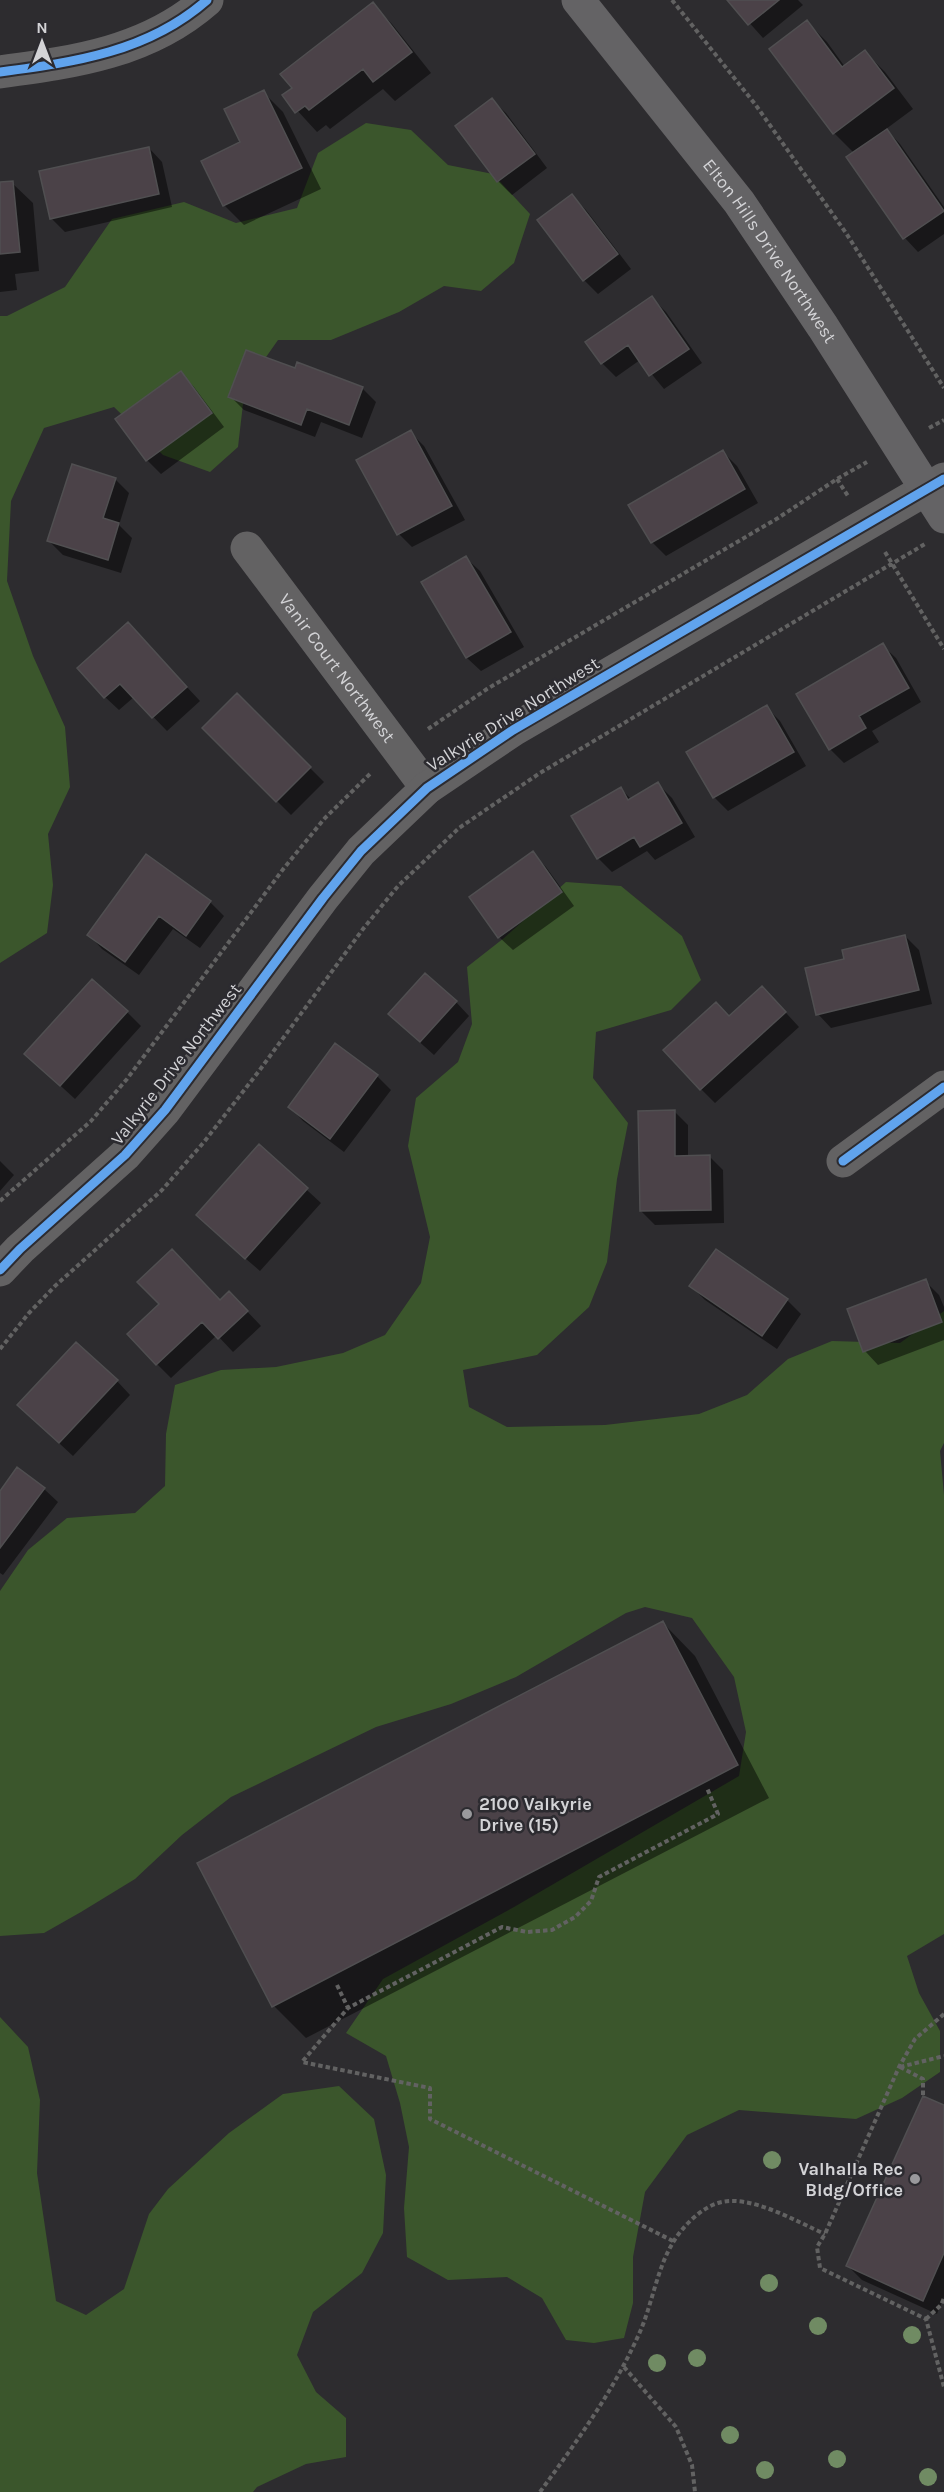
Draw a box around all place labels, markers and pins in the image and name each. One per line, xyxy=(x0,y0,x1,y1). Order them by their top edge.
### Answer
place label: 2100 Valkyrie Drive (15) xyxy=(479,1793,592,1836)
marker: 2100 Valkyrie Drive (15) xyxy=(460,1807,474,1821)
place label: Valhalla Rec Bldg/Office xyxy=(798,2158,903,2201)
marker: Valhalla Rec Bldg/Office xyxy=(908,2172,922,2186)

